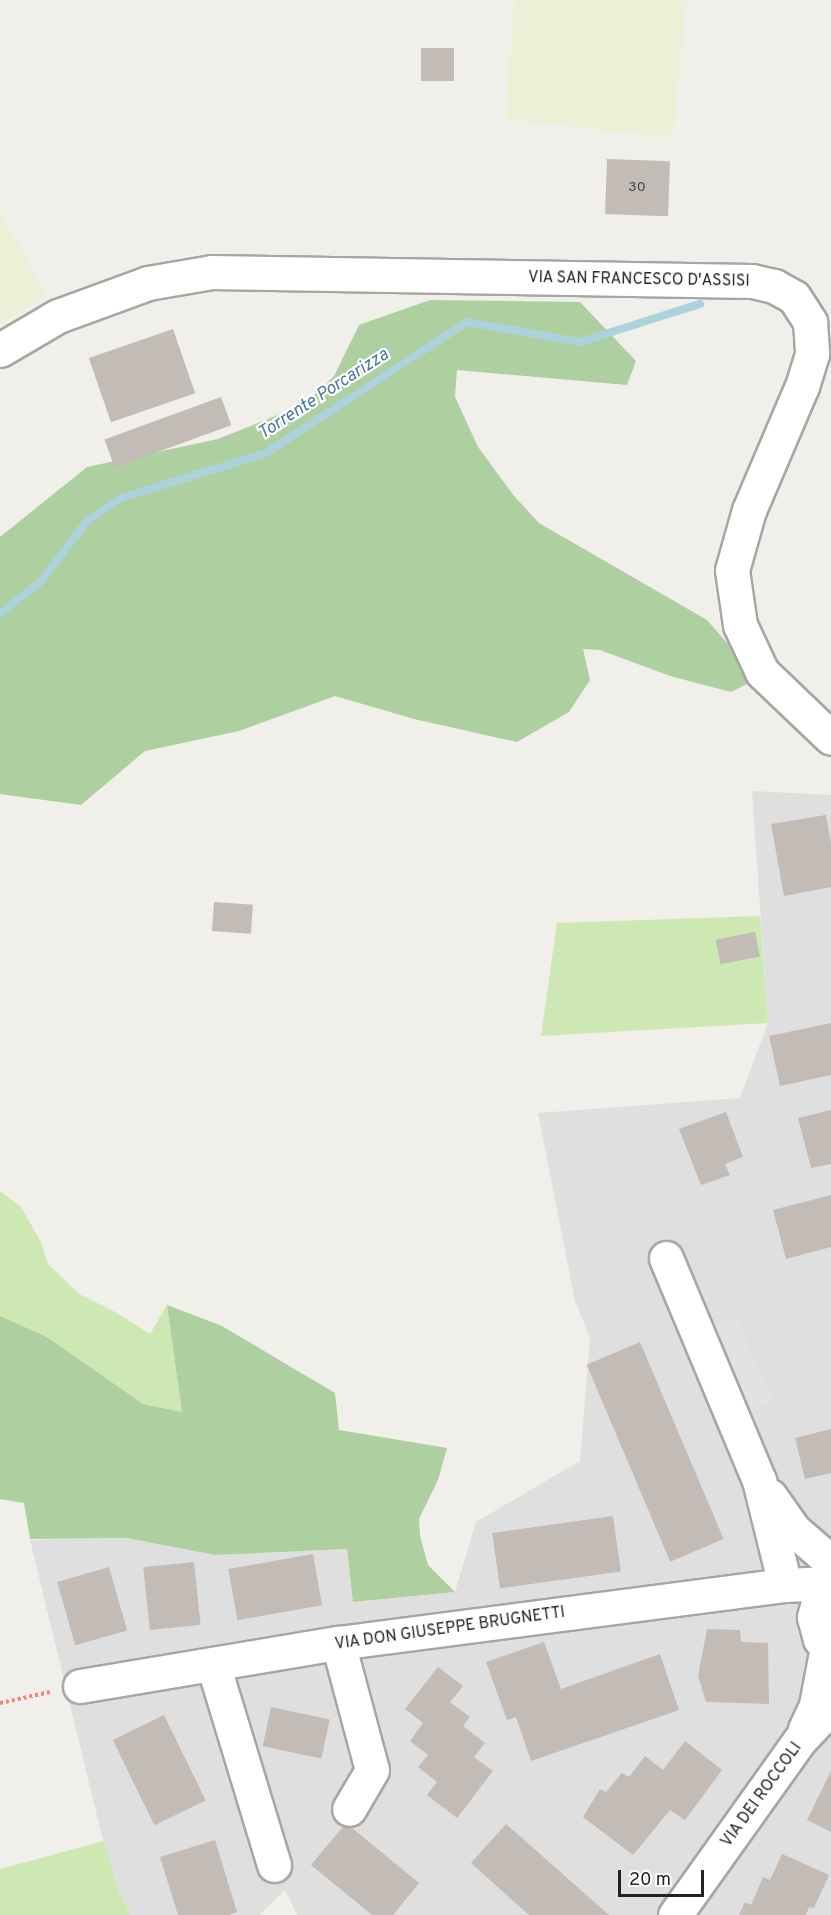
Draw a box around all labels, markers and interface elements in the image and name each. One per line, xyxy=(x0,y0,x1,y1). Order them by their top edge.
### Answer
house number: 30 xyxy=(628,180,646,196)
street label: VIA SAN FRANCESCO D'ASSISI xyxy=(528,268,750,292)
water label: Torrente Porcarizza xyxy=(255,345,393,445)
street label: VIA DON GIUSEPPE BRUGNETTI xyxy=(333,1603,567,1655)
street label: VIA DEI ROCCOLI xyxy=(717,1739,807,1851)
scale bar xyxy=(621,1858,706,1896)
text: 20 m xyxy=(629,1869,671,1892)

